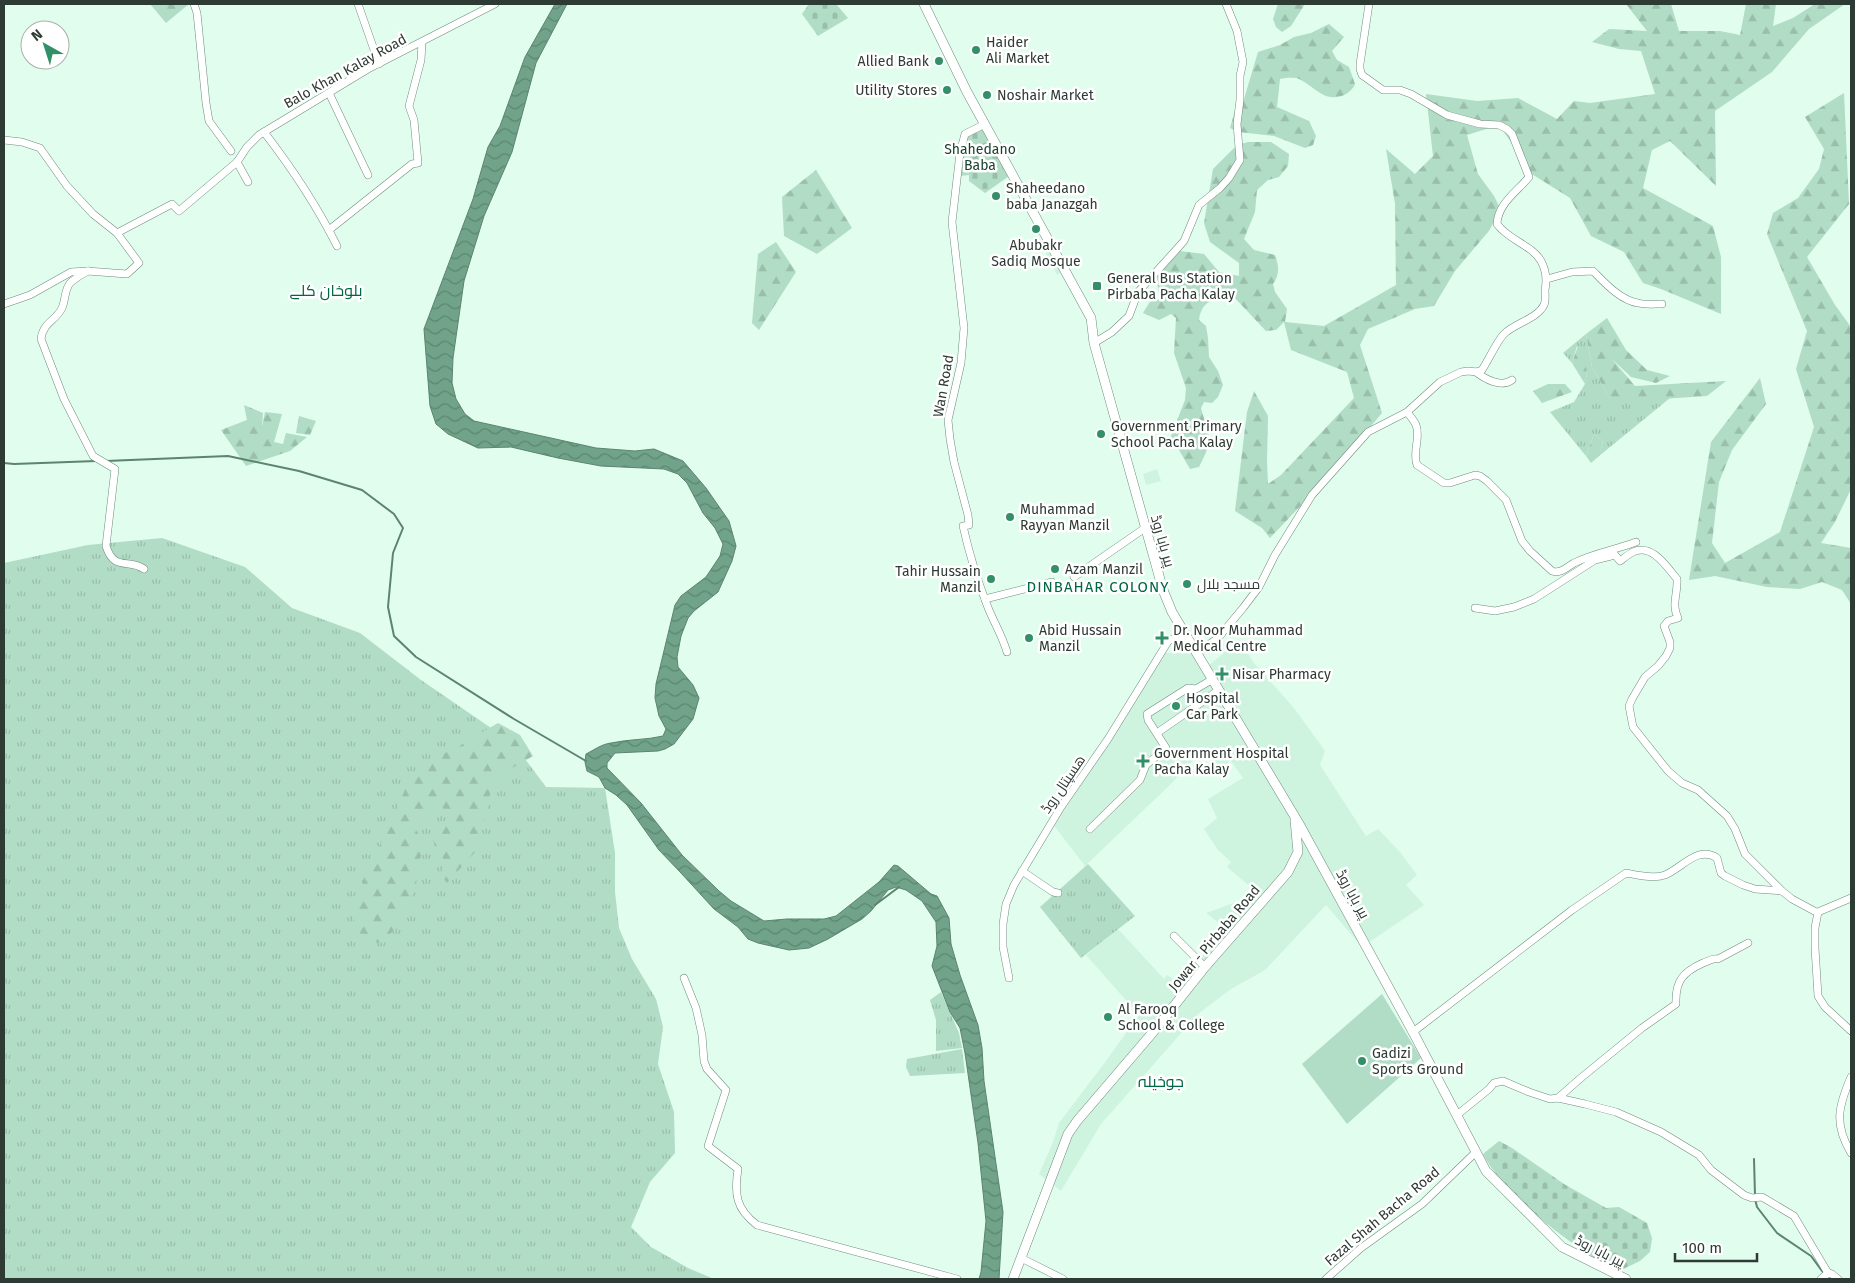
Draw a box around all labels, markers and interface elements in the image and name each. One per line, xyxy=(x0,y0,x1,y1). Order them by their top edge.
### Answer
north arrow xyxy=(20,20,70,70)
text: N xyxy=(28,26,46,45)
street label: Balo Khan Kalay Road xyxy=(281,31,410,112)
place label: Haider Ali Market xyxy=(986,34,1050,67)
marker: Haider Ali Market xyxy=(970,44,982,56)
place label: Allied Bank xyxy=(858,53,930,70)
marker: Allied Bank xyxy=(933,55,945,67)
place label: Utility Stores xyxy=(855,82,937,99)
marker: Utility Stores xyxy=(941,84,953,96)
place label: Noshair Market xyxy=(997,87,1095,104)
marker: Noshair Market xyxy=(981,89,993,101)
park label: Shahedano Baba xyxy=(944,141,1016,174)
place label: Shaheedano baba Janazgah xyxy=(1006,180,1098,213)
marker: Shaheedano baba Janazgah xyxy=(990,190,1002,202)
marker: Abubakr Sadiq Mosque xyxy=(1030,223,1042,235)
place label: Abubakr Sadiq Mosque xyxy=(991,237,1081,270)
place label: General Bus Station Pirbaba Pacha Kalay xyxy=(1107,270,1235,303)
marker: General Bus Station Pirbaba Pacha Kalay xyxy=(1091,280,1103,292)
district label: بلوخان كلے xyxy=(289,281,363,301)
street label: Wan Road xyxy=(930,354,957,419)
place label: Government Primary School Pacha Kalay xyxy=(1111,418,1242,451)
marker: Government Primary School Pacha Kalay xyxy=(1095,428,1107,440)
place label: Muhammad Rayyan Manzil xyxy=(1020,501,1110,534)
marker: Muhammad Rayyan Manzil xyxy=(1004,511,1016,523)
street label: پیر بابا روڈ xyxy=(1146,513,1178,570)
place label: Azam Manzil xyxy=(1065,561,1143,578)
place label: Tahir Hussain Manzil xyxy=(895,563,981,596)
marker: Azam Manzil xyxy=(1049,563,1061,575)
marker: Tahir Hussain Manzil xyxy=(985,573,997,585)
place label: مسجد بلال xyxy=(1197,576,1260,593)
district label: DINBAHAR COLONY xyxy=(1027,578,1169,596)
marker: مسجد بلال xyxy=(1181,578,1193,590)
place label: Abid Hussain Manzil xyxy=(1039,622,1122,655)
place label: Dr. Noor Muhammad Medical Centre xyxy=(1173,622,1303,655)
marker: Dr. Noor Muhammad Medical Centre xyxy=(1155,631,1169,645)
marker: Abid Hussain Manzil xyxy=(1023,632,1035,644)
place label: Nisar Pharmacy xyxy=(1232,666,1331,683)
marker: Nisar Pharmacy xyxy=(1216,668,1228,680)
place label: Hospital Car Park xyxy=(1186,690,1239,723)
marker: Hospital Car Park xyxy=(1170,700,1182,712)
place label: Government Hospital Pacha Kalay xyxy=(1154,745,1289,778)
street label: ھسپتال روڈ xyxy=(1038,752,1090,817)
marker: Government Hospital Pacha Kalay xyxy=(1136,754,1150,768)
street label: پیر بابا روڈ xyxy=(1331,867,1373,922)
street label: Jowar - Pirbaba Road xyxy=(1165,882,1264,995)
place label: Al Farooq School & College xyxy=(1118,1001,1225,1034)
marker: Al Farooq School & College xyxy=(1102,1011,1114,1023)
place label: Gadizi Sports Ground xyxy=(1372,1045,1464,1078)
marker: Gadizi Sports Ground xyxy=(1356,1055,1368,1067)
district label: جوخیلہ xyxy=(1138,1072,1184,1091)
street label: Fazal Shah Bacha Road xyxy=(1321,1163,1443,1269)
scale bar xyxy=(1675,1230,1758,1262)
street label: پیر بابا روڈ xyxy=(1572,1232,1628,1272)
text: 100 m xyxy=(1682,1239,1722,1257)

